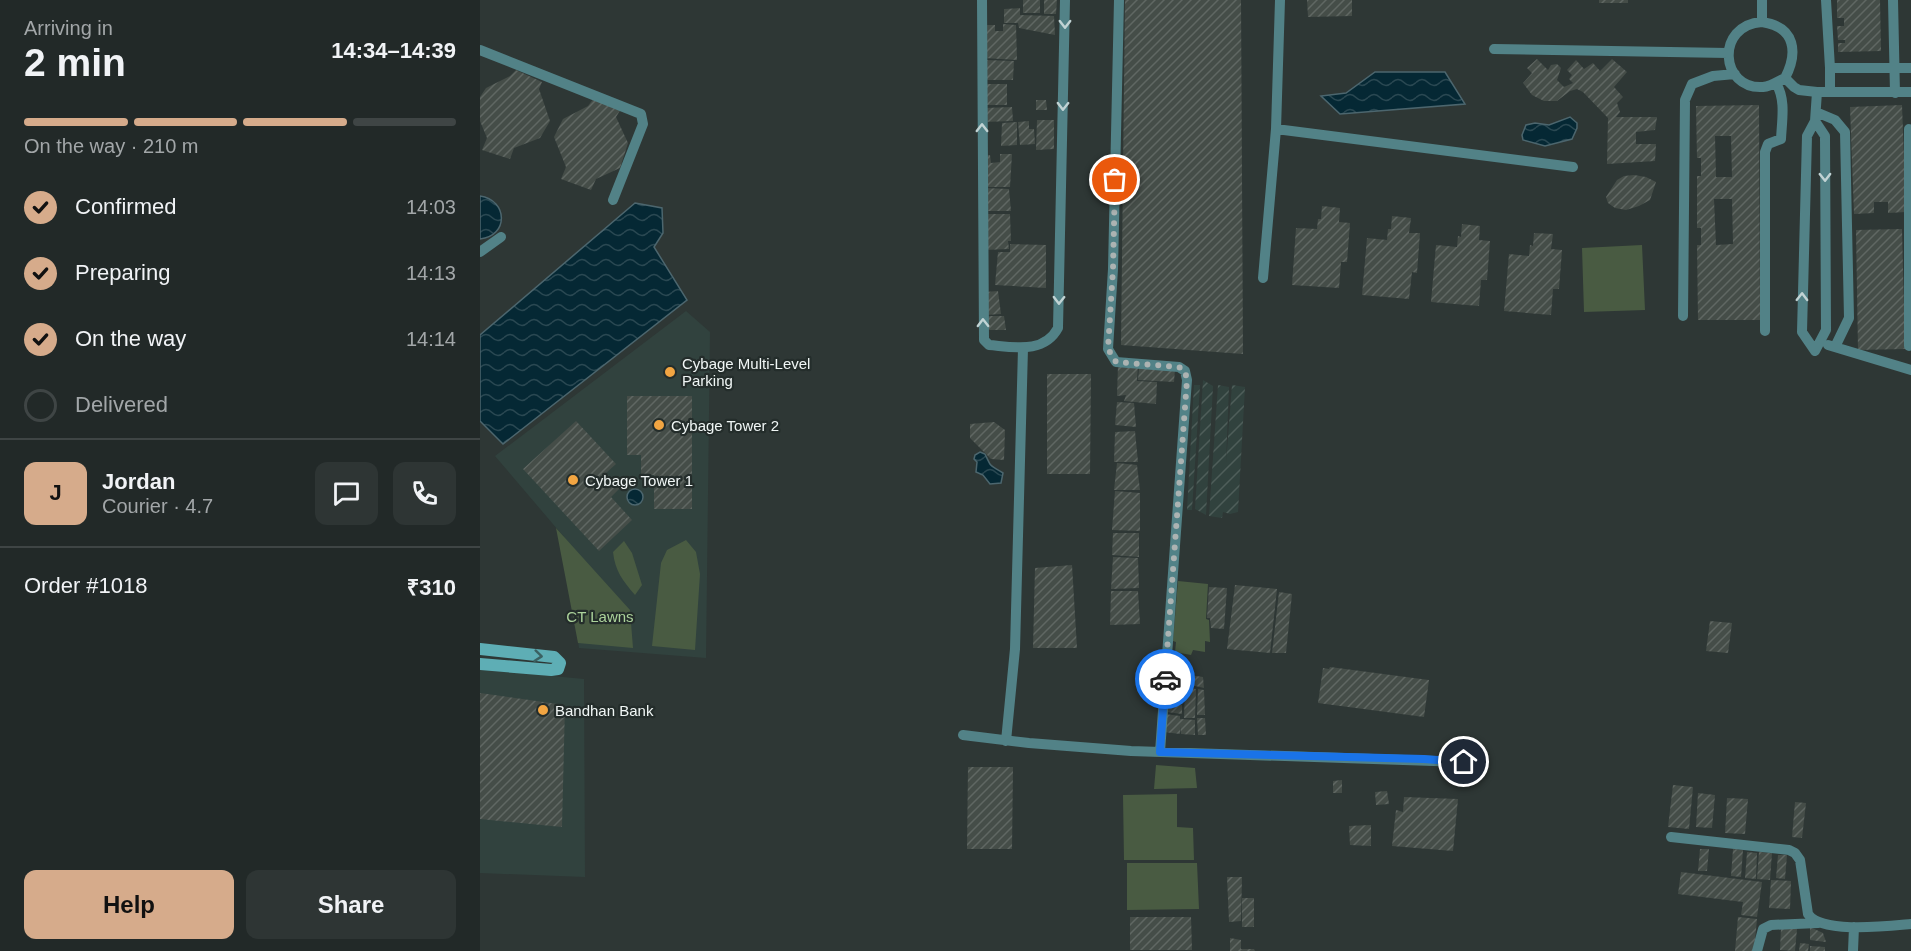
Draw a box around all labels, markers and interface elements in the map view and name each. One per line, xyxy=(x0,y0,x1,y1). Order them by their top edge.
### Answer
text: Arriving in xyxy=(24,17,113,39)
one-way arrow xyxy=(1059,19,1071,28)
text: 14:34–14:39 xyxy=(331,38,456,63)
text: 2 min xyxy=(24,41,126,84)
one-way arrow xyxy=(1057,101,1070,110)
one-way arrow xyxy=(976,124,988,133)
text: On the way · 210 m xyxy=(24,135,199,157)
pin xyxy=(1089,154,1140,205)
icon: bag xyxy=(1098,163,1131,196)
one-way arrow xyxy=(1819,172,1832,181)
icon: check xyxy=(24,191,57,224)
text: Confirmed xyxy=(75,194,176,219)
text: 14:03 xyxy=(406,196,456,218)
icon: check xyxy=(24,257,57,290)
text: Preparing xyxy=(75,260,170,285)
text: 14:13 xyxy=(406,262,456,284)
one-way arrow xyxy=(1796,292,1808,301)
one-way arrow xyxy=(1052,296,1065,305)
one-way arrow xyxy=(977,319,989,328)
icon: check xyxy=(24,323,57,356)
text: On the way xyxy=(75,326,186,351)
text: 14:14 xyxy=(406,328,456,350)
place label: Cybage Multi-Level Parking xyxy=(682,355,810,389)
marker: Cybage Multi-Level Parking xyxy=(663,365,677,379)
text: Delivered xyxy=(75,392,168,417)
place label: Cybage Tower 2 xyxy=(671,417,779,434)
marker: Cybage Tower 2 xyxy=(652,418,666,432)
button: chat xyxy=(315,462,378,525)
button: phone xyxy=(393,462,456,525)
text: Jordan xyxy=(102,469,175,494)
place label: Cybage Tower 1 xyxy=(585,472,693,489)
marker: Cybage Tower 1 xyxy=(566,473,580,487)
text: J xyxy=(49,480,62,505)
text: Courier · 4.7 xyxy=(102,495,213,517)
text: Order #1018 xyxy=(24,573,148,598)
text: ₹310 xyxy=(407,575,456,600)
park label: CT Lawns xyxy=(566,608,634,625)
one-way arrow xyxy=(534,649,543,661)
courier xyxy=(1135,649,1195,709)
icon: car xyxy=(1149,663,1182,696)
place label: Bandhan Bank xyxy=(555,702,654,719)
marker: Bandhan Bank xyxy=(536,703,550,717)
pin xyxy=(1438,736,1489,787)
icon: home xyxy=(1447,745,1480,778)
button: Help xyxy=(24,870,234,939)
button: Share xyxy=(246,870,456,939)

